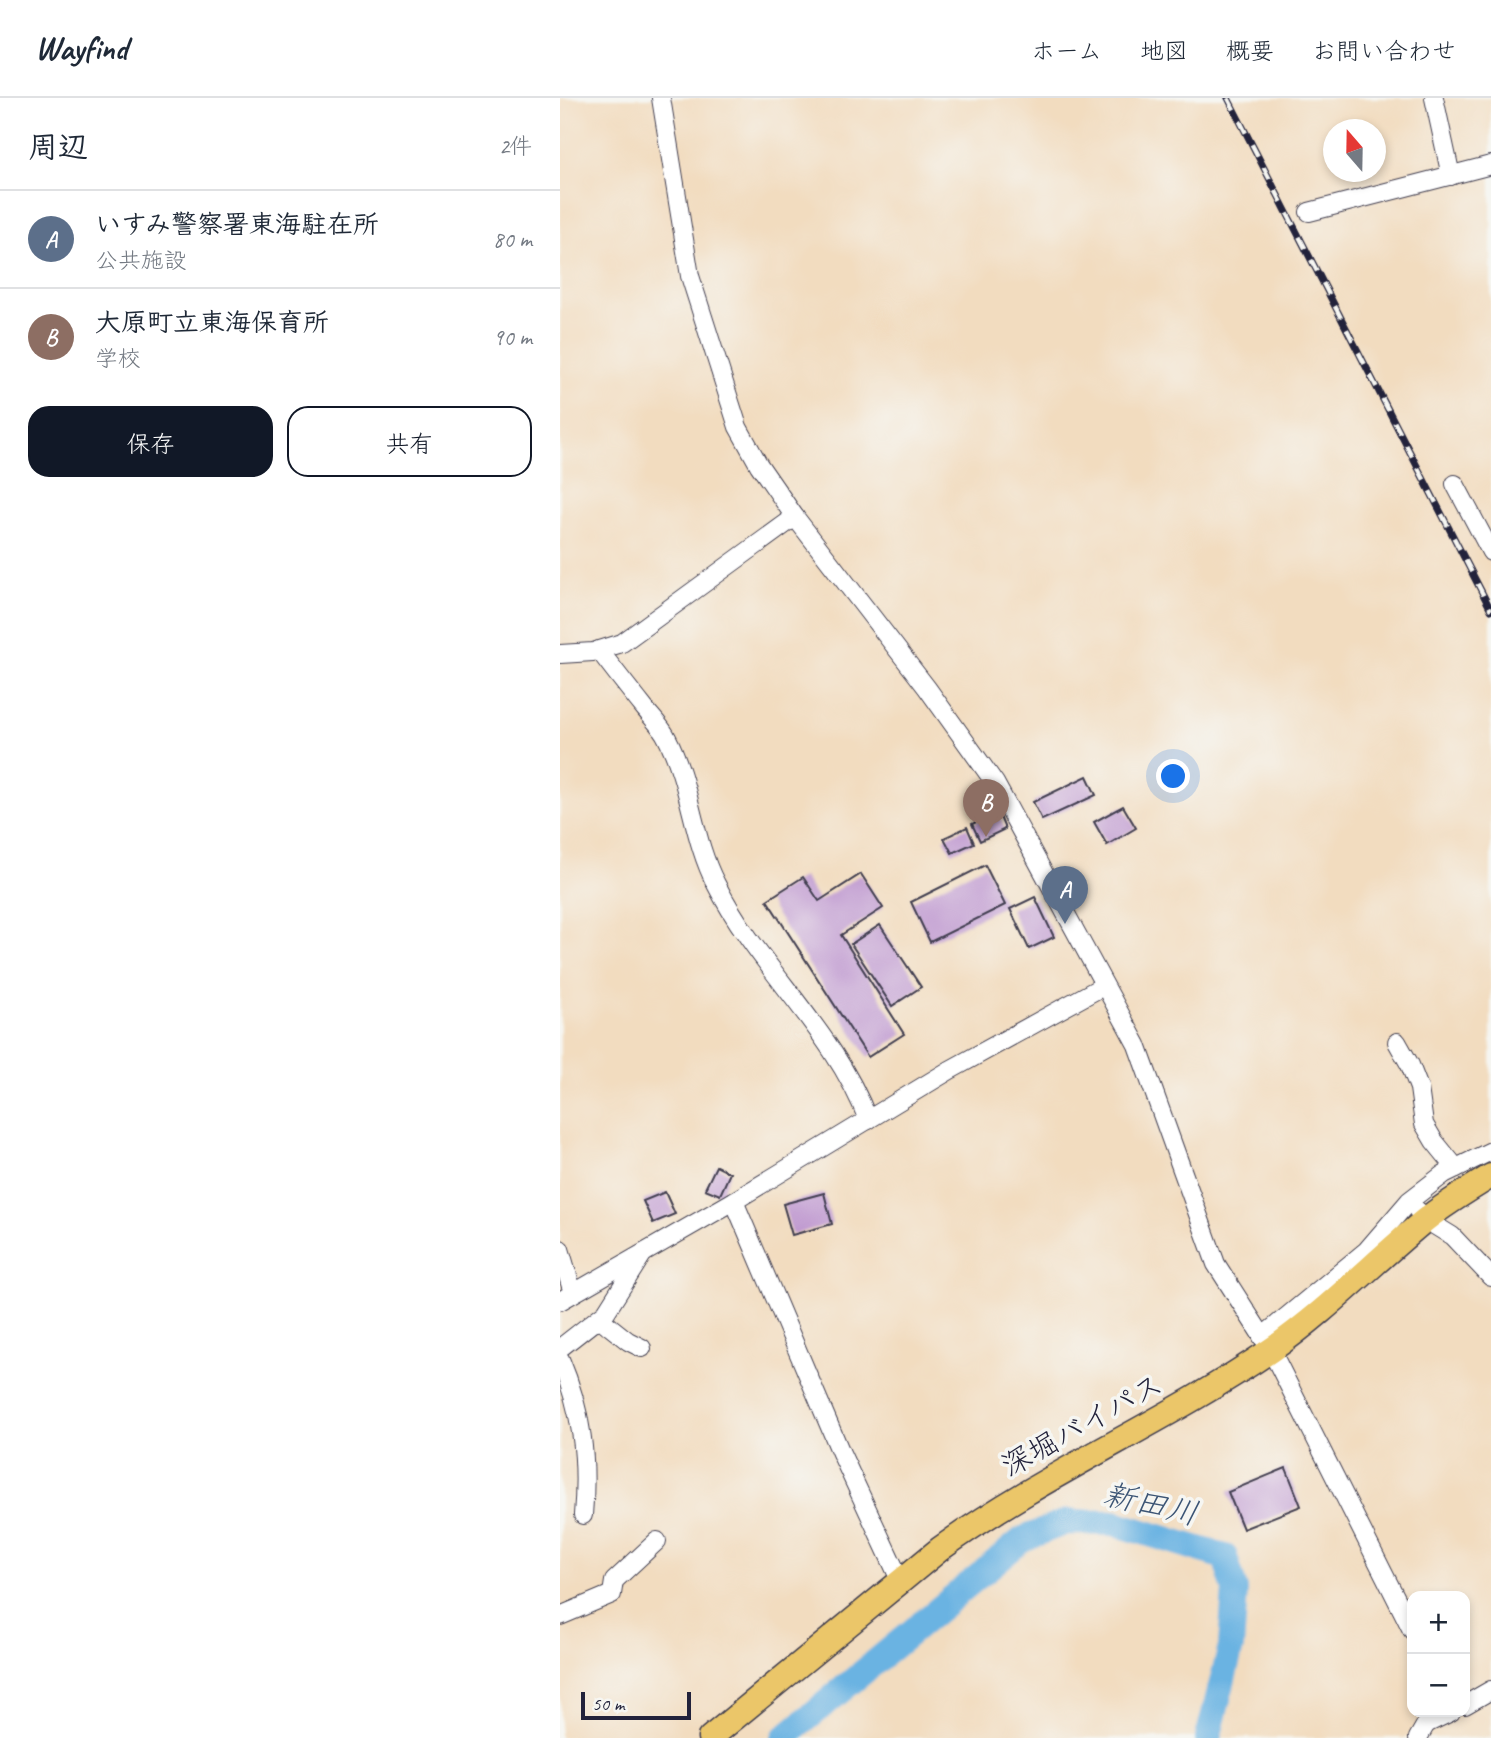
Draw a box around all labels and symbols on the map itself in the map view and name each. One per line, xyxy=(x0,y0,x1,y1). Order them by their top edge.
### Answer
north arrow xyxy=(1323,119,1386,182)
your location xyxy=(1156,759,1190,793)
pin: B xyxy=(963,779,1009,837)
pin: A xyxy=(1042,866,1088,924)
street label: 深堀バイパス xyxy=(994,1365,1170,1485)
water label: 新田川 xyxy=(1100,1473,1202,1535)
scale bar xyxy=(581,1689,691,1721)

